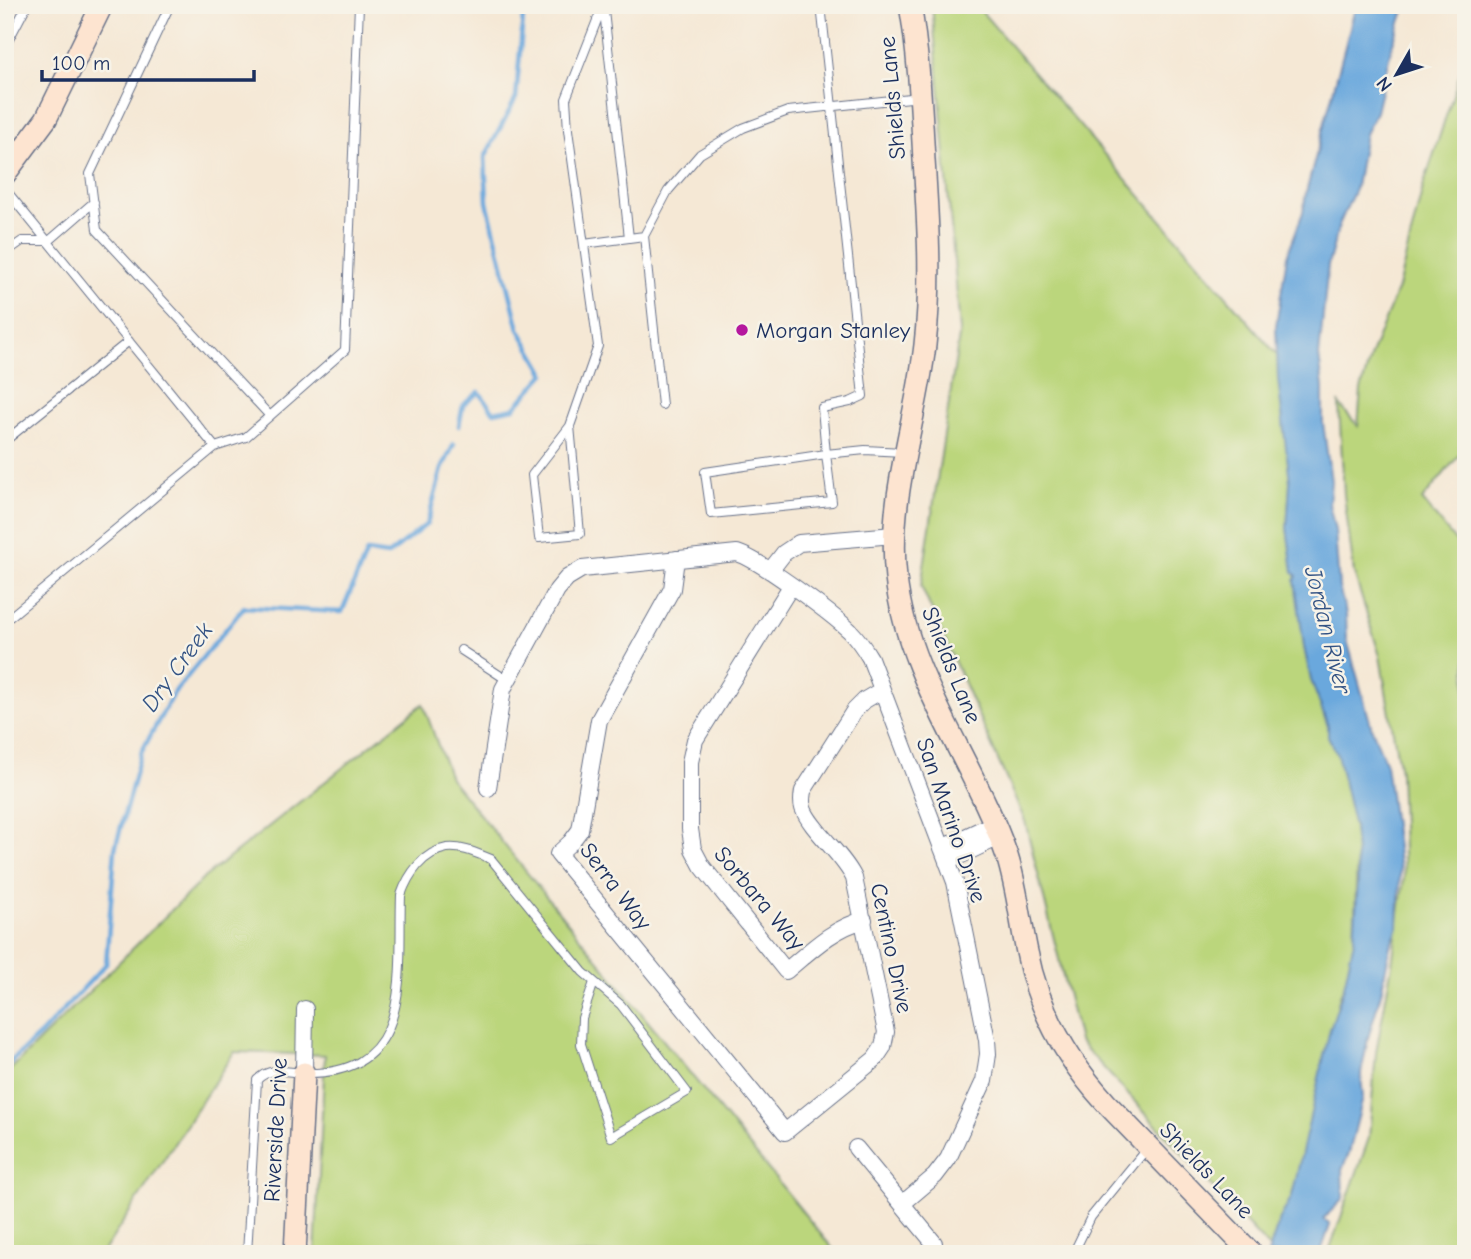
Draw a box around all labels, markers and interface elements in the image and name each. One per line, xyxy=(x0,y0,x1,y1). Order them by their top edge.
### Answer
street label: Shields Lane xyxy=(874,35,911,161)
scale bar xyxy=(42,38,254,82)
north arrow xyxy=(1362,38,1432,108)
text: 100 m xyxy=(52,51,110,75)
text: N xyxy=(1372,72,1397,96)
place label: Morgan Stanley xyxy=(756,317,911,344)
marker: Morgan Stanley xyxy=(734,322,750,338)
water label: Jordan River xyxy=(1298,562,1358,698)
street label: Shields Lane xyxy=(916,603,987,727)
water label: Dry Creek xyxy=(135,617,219,717)
street label: San Marino Drive xyxy=(911,734,992,906)
street label: Serra Way xyxy=(574,837,658,936)
street label: Sorbara Way xyxy=(708,841,811,956)
street label: Centino Drive xyxy=(865,881,918,1016)
street label: Riverside Drive xyxy=(258,1057,293,1203)
street label: Shields Lane xyxy=(1154,1117,1259,1224)

